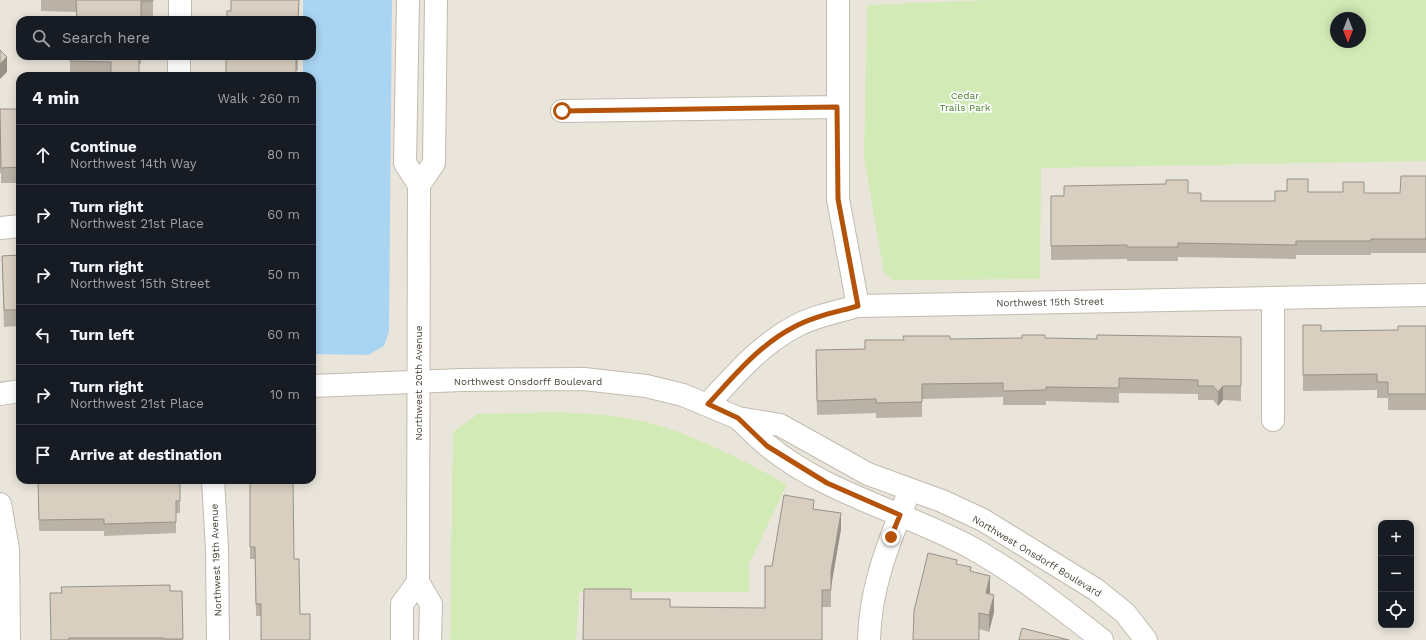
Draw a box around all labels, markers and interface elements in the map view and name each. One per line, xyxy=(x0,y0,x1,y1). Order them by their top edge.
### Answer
north arrow xyxy=(1330,12,1366,48)
search box xyxy=(16,16,316,60)
icon: search xyxy=(30,27,52,49)
text: Search here xyxy=(62,29,150,47)
text: 4 min xyxy=(32,88,79,108)
park label: Cedar Trails Park xyxy=(940,90,991,113)
text: Walk · 260 m xyxy=(217,91,300,106)
route start xyxy=(553,102,571,120)
text: Continue xyxy=(70,138,137,156)
icon: ahead xyxy=(32,144,54,166)
text: 80 m xyxy=(267,147,300,162)
text: Northwest 14th Way xyxy=(70,156,196,171)
text: Turn right xyxy=(70,198,143,216)
icon: right xyxy=(32,204,54,226)
text: 60 m xyxy=(267,207,300,222)
text: Northwest 21st Place xyxy=(70,216,204,231)
text: Turn right xyxy=(70,258,143,276)
icon: right xyxy=(32,264,54,286)
text: 50 m xyxy=(268,267,300,282)
text: Northwest 15th Street xyxy=(70,276,210,291)
street label: Northwest 15th Street xyxy=(996,296,1105,308)
icon: left xyxy=(32,324,54,346)
street label: Northwest 20th Avenue xyxy=(413,325,424,441)
text: Turn left xyxy=(70,326,134,344)
text: 60 m xyxy=(267,327,300,342)
street label: Northwest Onsdorff Boulevard xyxy=(454,376,602,387)
text: Turn right xyxy=(70,378,143,396)
icon: right xyxy=(32,384,54,406)
text: 10 m xyxy=(270,387,300,402)
text: Northwest 21st Place xyxy=(70,396,204,411)
icon: arrive xyxy=(32,444,54,466)
text: Arrive at destination xyxy=(70,446,222,464)
street label: Northwest 19th Avenue xyxy=(209,503,223,617)
street label: Northwest Onsdorff Boulevard xyxy=(970,513,1104,599)
map controls xyxy=(1378,520,1414,628)
button: + xyxy=(1378,520,1414,556)
route end xyxy=(882,528,900,546)
button: − xyxy=(1378,556,1414,592)
button: locate xyxy=(1378,592,1414,628)

